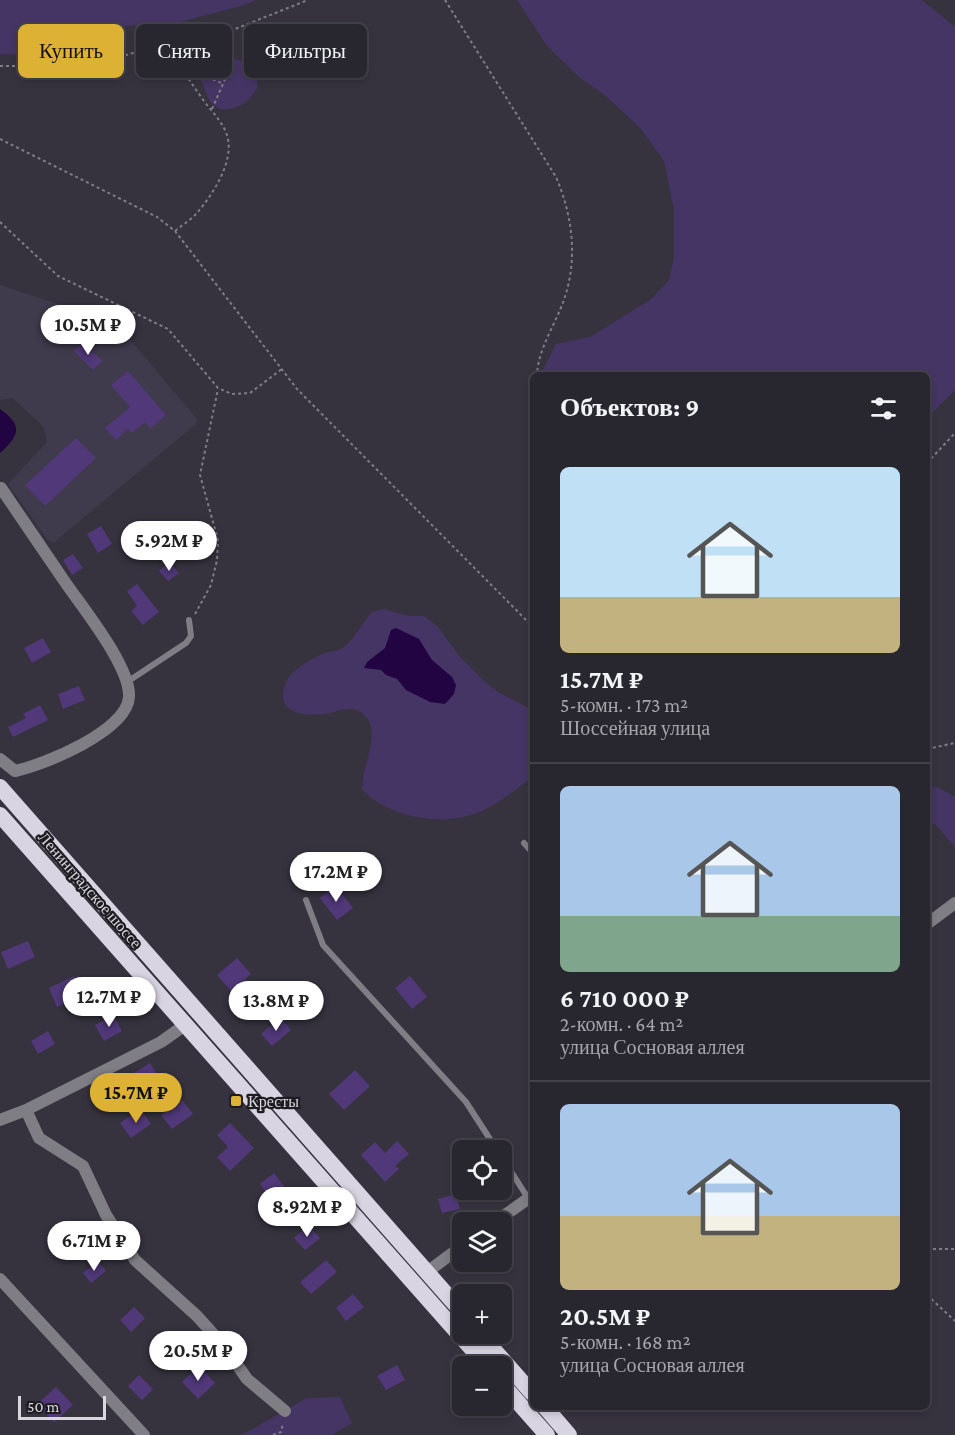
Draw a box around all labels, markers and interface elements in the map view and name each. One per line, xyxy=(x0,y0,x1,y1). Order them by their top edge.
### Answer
chip: Купить xyxy=(18,24,124,78)
chip: Снять xyxy=(136,24,232,78)
chip: Фильтры xyxy=(244,24,367,78)
pin: 10.5M ₽ xyxy=(33,305,143,356)
text: 10.5M ₽ xyxy=(55,313,121,335)
icon: filters xyxy=(867,392,900,425)
text: Объектов: 9 xyxy=(560,393,700,422)
icon: home xyxy=(676,506,784,614)
pin: 5.92M ₽ xyxy=(114,521,224,572)
text: 5.92M ₽ xyxy=(135,529,203,551)
text: 15.7M ₽ xyxy=(560,665,643,694)
text: 5-комн. · 173 m² xyxy=(560,694,688,716)
text: Шоссейная улица xyxy=(560,717,710,739)
icon: home xyxy=(676,825,784,933)
street label: Ленинградское шоссе xyxy=(34,829,145,952)
pin: 17.2M ₽ xyxy=(281,852,391,903)
text: 17.2M ₽ xyxy=(304,860,368,882)
pin: 12.7M ₽ xyxy=(54,977,164,1028)
pin: 13.8M ₽ xyxy=(221,981,331,1032)
text: 6 710 000 ₽ xyxy=(560,984,689,1013)
text: 12.7M ₽ xyxy=(77,985,141,1007)
text: 13.8M ₽ xyxy=(243,989,309,1011)
text: 2-комн. · 64 m² xyxy=(560,1013,683,1035)
text: улица Сосновая аллея xyxy=(560,1036,745,1058)
pin: 15.7M ₽ xyxy=(81,1073,191,1124)
text: 15.7M ₽ xyxy=(104,1081,168,1103)
place label: Кресты xyxy=(248,1093,299,1111)
marker: Кресты xyxy=(229,1094,243,1108)
map controls xyxy=(452,1140,512,1416)
button: locate xyxy=(452,1140,512,1200)
icon: home xyxy=(676,1143,784,1251)
pin: 8.92M ₽ xyxy=(252,1187,362,1238)
text: 8.92M ₽ xyxy=(272,1195,342,1217)
button: layers xyxy=(452,1212,512,1272)
pin: 6.71M ₽ xyxy=(39,1221,149,1272)
text: 6.71M ₽ xyxy=(61,1229,127,1251)
button: + xyxy=(452,1284,512,1344)
text: 20.5M ₽ xyxy=(560,1302,650,1331)
pin: 20.5M ₽ xyxy=(143,1331,253,1382)
text: 5-комн. · 168 m² xyxy=(560,1331,690,1353)
text: 20.5M ₽ xyxy=(163,1339,233,1361)
text: улица Сосновая аллея xyxy=(560,1354,745,1376)
button: − xyxy=(452,1356,512,1416)
scale bar xyxy=(18,1393,106,1420)
text: 50 m xyxy=(27,1398,59,1415)

